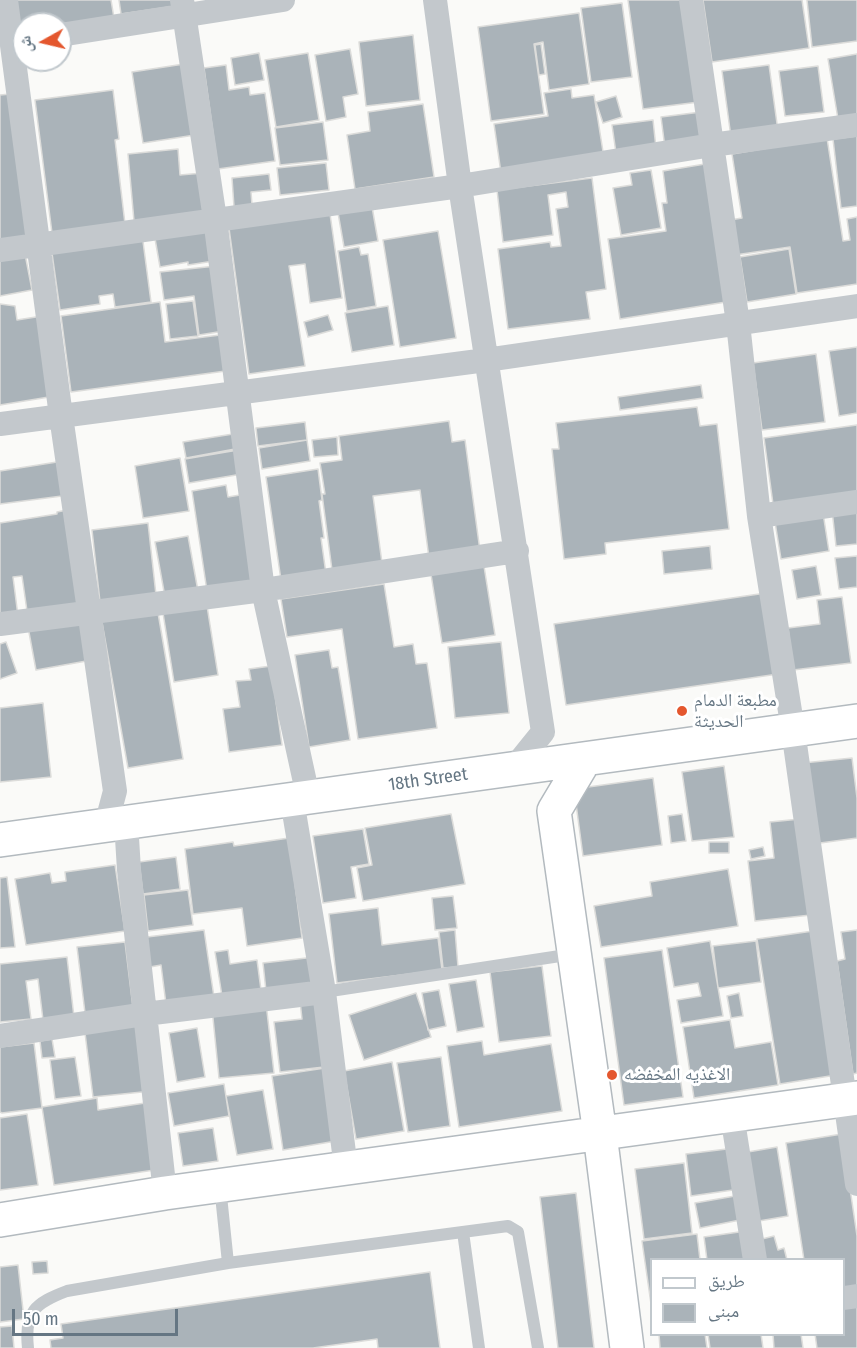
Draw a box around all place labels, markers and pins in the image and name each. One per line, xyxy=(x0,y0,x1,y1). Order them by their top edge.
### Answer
place label: مطبعة الدمام الحديثة xyxy=(694,690,777,732)
marker: مطبعة الدمام الحديثة xyxy=(675,704,689,718)
place label: الاغذيه المخفضه xyxy=(624,1064,730,1086)
marker: الاغذيه المخفضه xyxy=(605,1068,619,1082)

